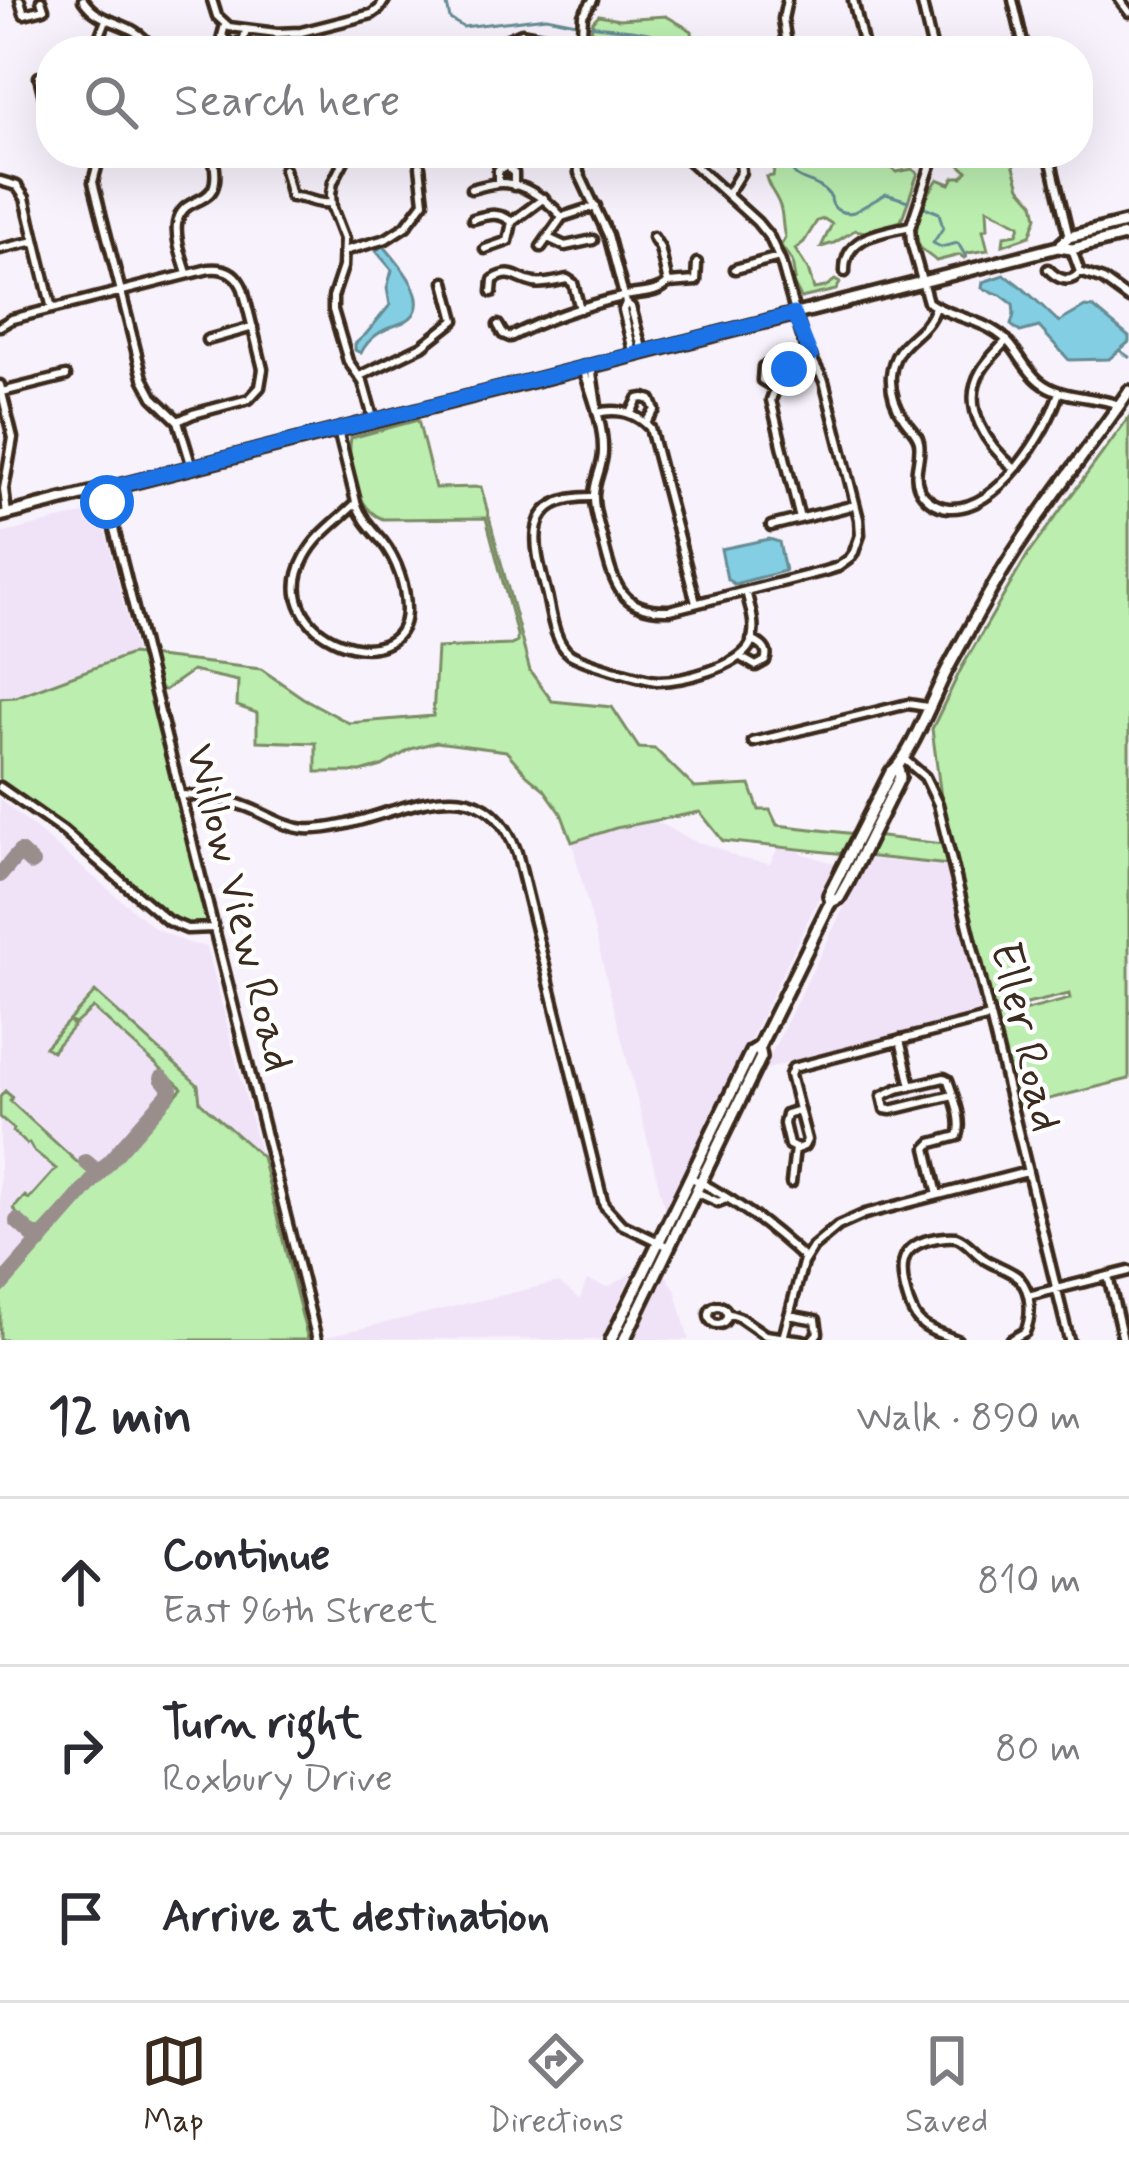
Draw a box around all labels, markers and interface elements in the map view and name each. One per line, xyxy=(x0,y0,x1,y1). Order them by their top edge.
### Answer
search box xyxy=(36,36,1093,168)
icon: search xyxy=(78,69,144,135)
text: Search here xyxy=(174,73,401,132)
route end xyxy=(762,342,816,396)
route start xyxy=(80,475,134,529)
street label: Willow View Road xyxy=(169,738,308,1078)
street label: Eller Road xyxy=(974,936,1075,1137)
text: 12 min xyxy=(48,1385,192,1451)
text: Walk · 890 m xyxy=(856,1393,1081,1444)
text: Continue xyxy=(162,1527,330,1586)
icon: ahead xyxy=(48,1549,114,1615)
text: 810 m xyxy=(977,1556,1081,1607)
text: East 96th Street xyxy=(162,1586,437,1637)
text: Turn right xyxy=(162,1695,362,1754)
icon: right xyxy=(48,1717,114,1783)
text: 80 m xyxy=(995,1724,1081,1775)
text: Roxbury Drive xyxy=(162,1754,393,1805)
icon: arrive xyxy=(48,1885,114,1951)
text: Arrive at destination xyxy=(162,1888,550,1947)
tab: Map xyxy=(141,2028,207,2144)
tab: Directions xyxy=(488,2028,624,2144)
tab: Saved xyxy=(905,2028,988,2144)

